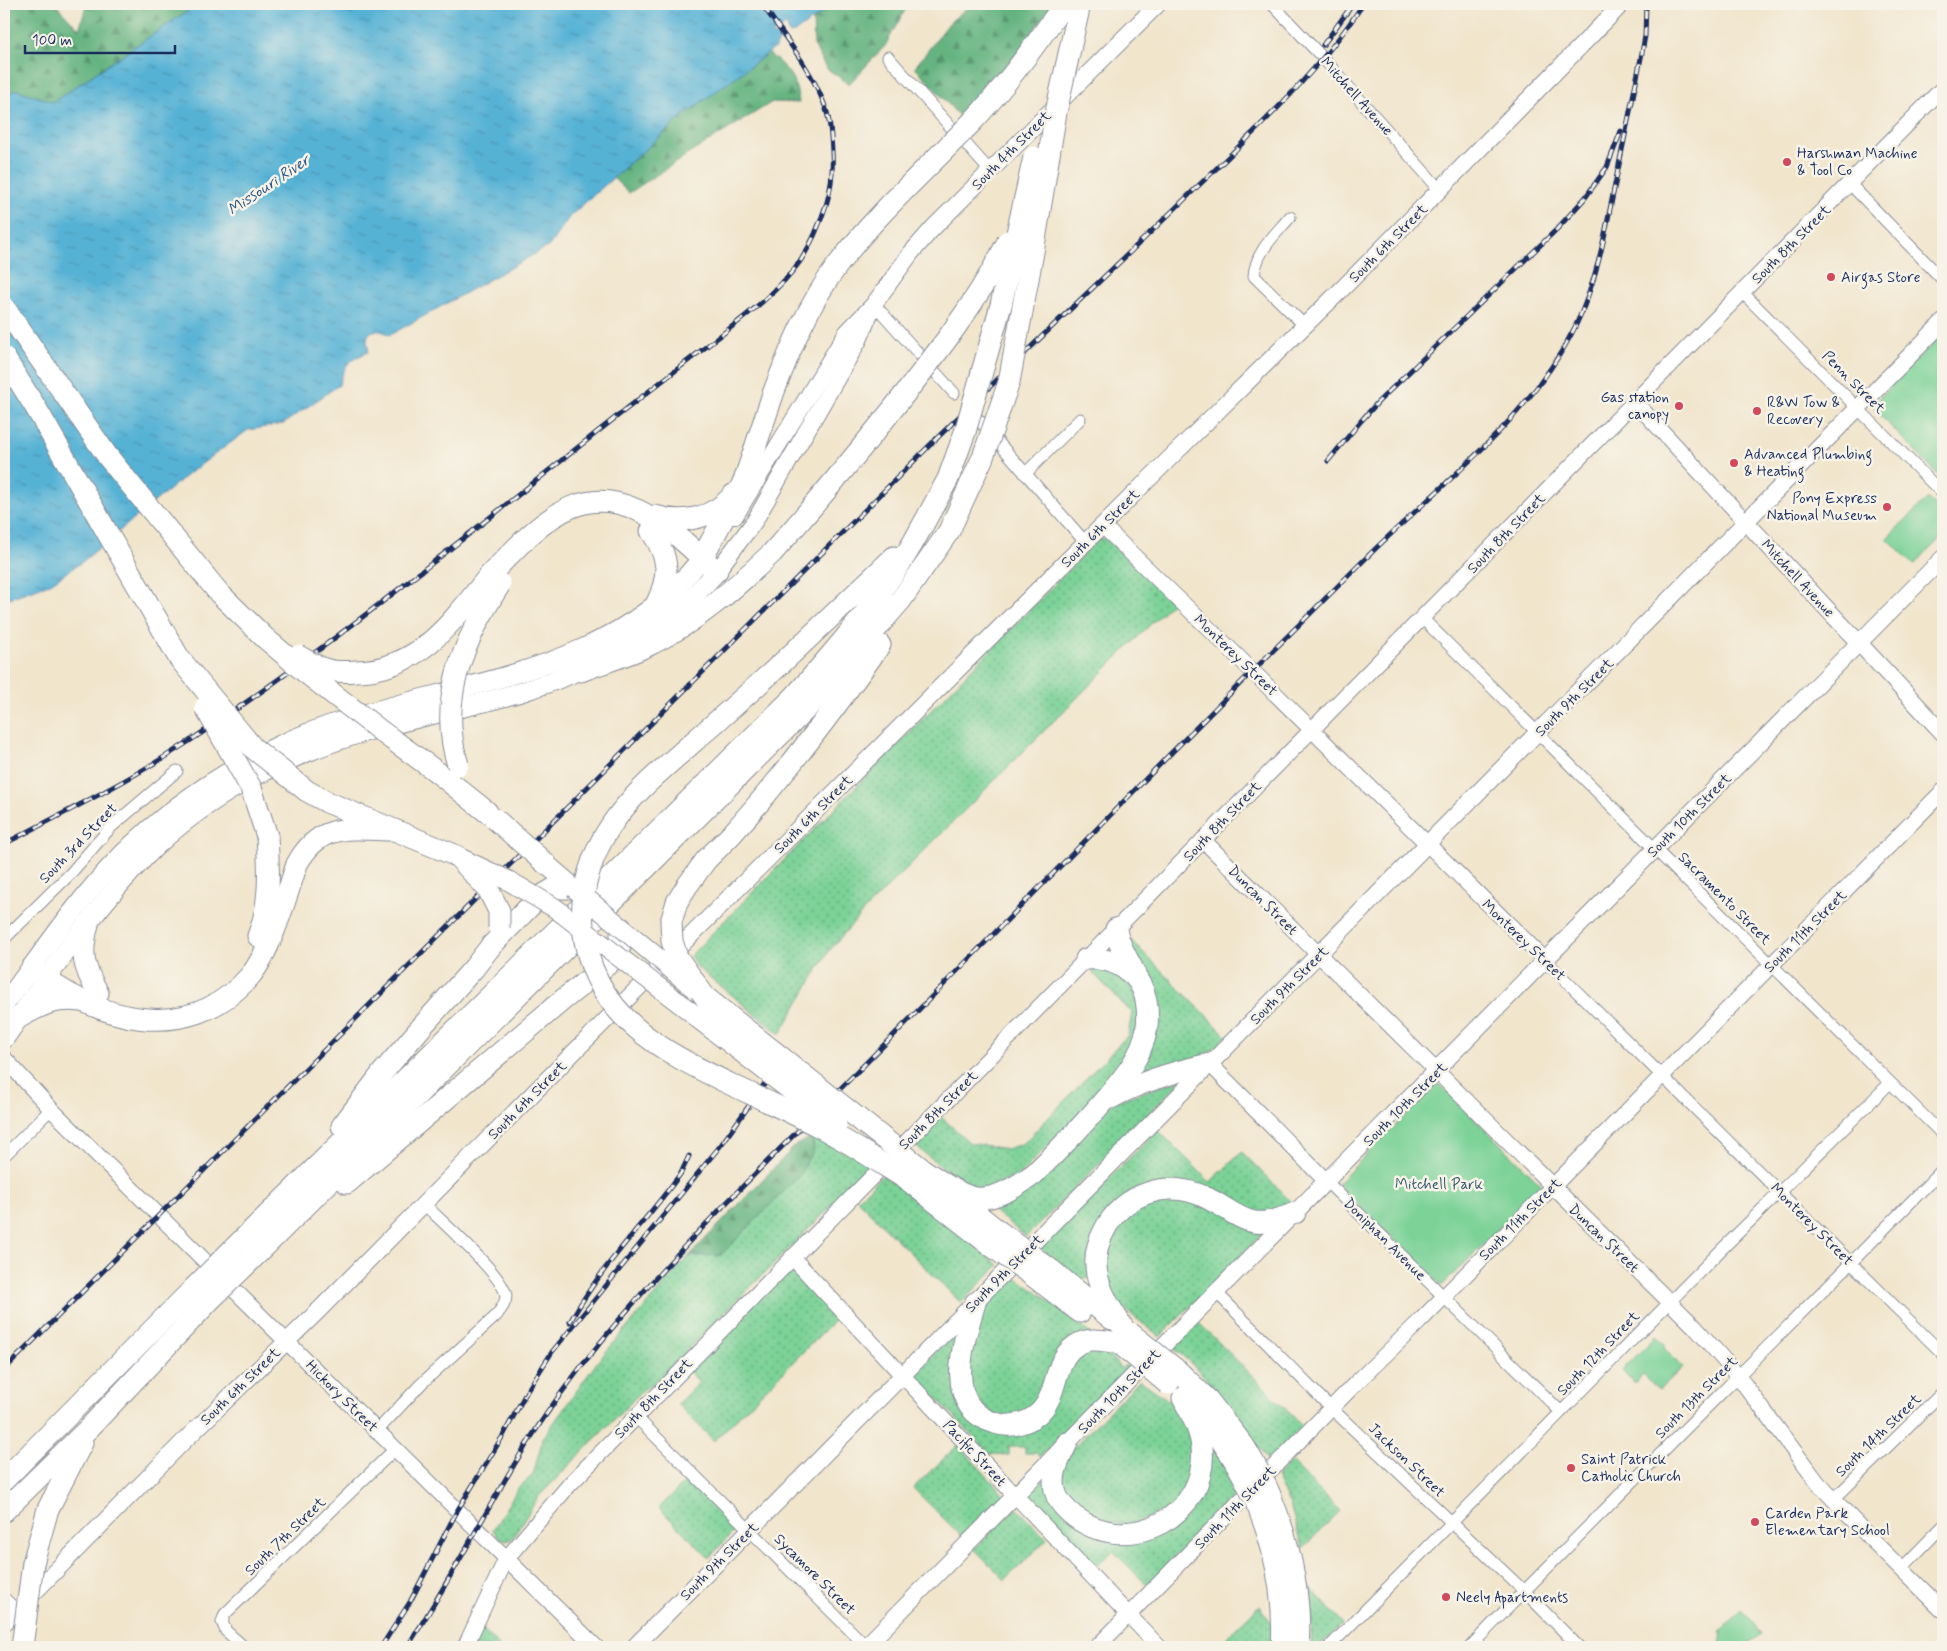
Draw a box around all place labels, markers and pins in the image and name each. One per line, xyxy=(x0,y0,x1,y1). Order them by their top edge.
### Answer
place label: Harshman Machine & Tool Co xyxy=(1797,144,1918,181)
marker: Harshman Machine & Tool Co xyxy=(1781,156,1793,168)
place label: Airgas Store xyxy=(1841,268,1921,289)
marker: Airgas Store xyxy=(1825,271,1837,283)
place label: Gas station canopy xyxy=(1600,388,1669,425)
place label: R&W Tow & Recovery xyxy=(1767,393,1840,430)
marker: Gas station canopy xyxy=(1673,400,1685,412)
marker: R&W Tow & Recovery xyxy=(1751,405,1763,417)
place label: Advanced Plumbing & Heating xyxy=(1744,445,1872,483)
marker: Advanced Plumbing & Heating xyxy=(1728,457,1740,469)
place label: Pony Express National Museum xyxy=(1767,489,1877,526)
marker: Pony Express National Museum xyxy=(1881,501,1893,513)
place label: Saint Patrick Catholic Church xyxy=(1581,1450,1681,1487)
marker: Saint Patrick Catholic Church xyxy=(1565,1462,1577,1474)
place label: Carden Park Elementary School xyxy=(1765,1504,1890,1541)
marker: Carden Park Elementary School xyxy=(1749,1516,1761,1528)
place label: Neely Apartments xyxy=(1456,1588,1568,1609)
marker: Neely Apartments xyxy=(1440,1591,1452,1603)

